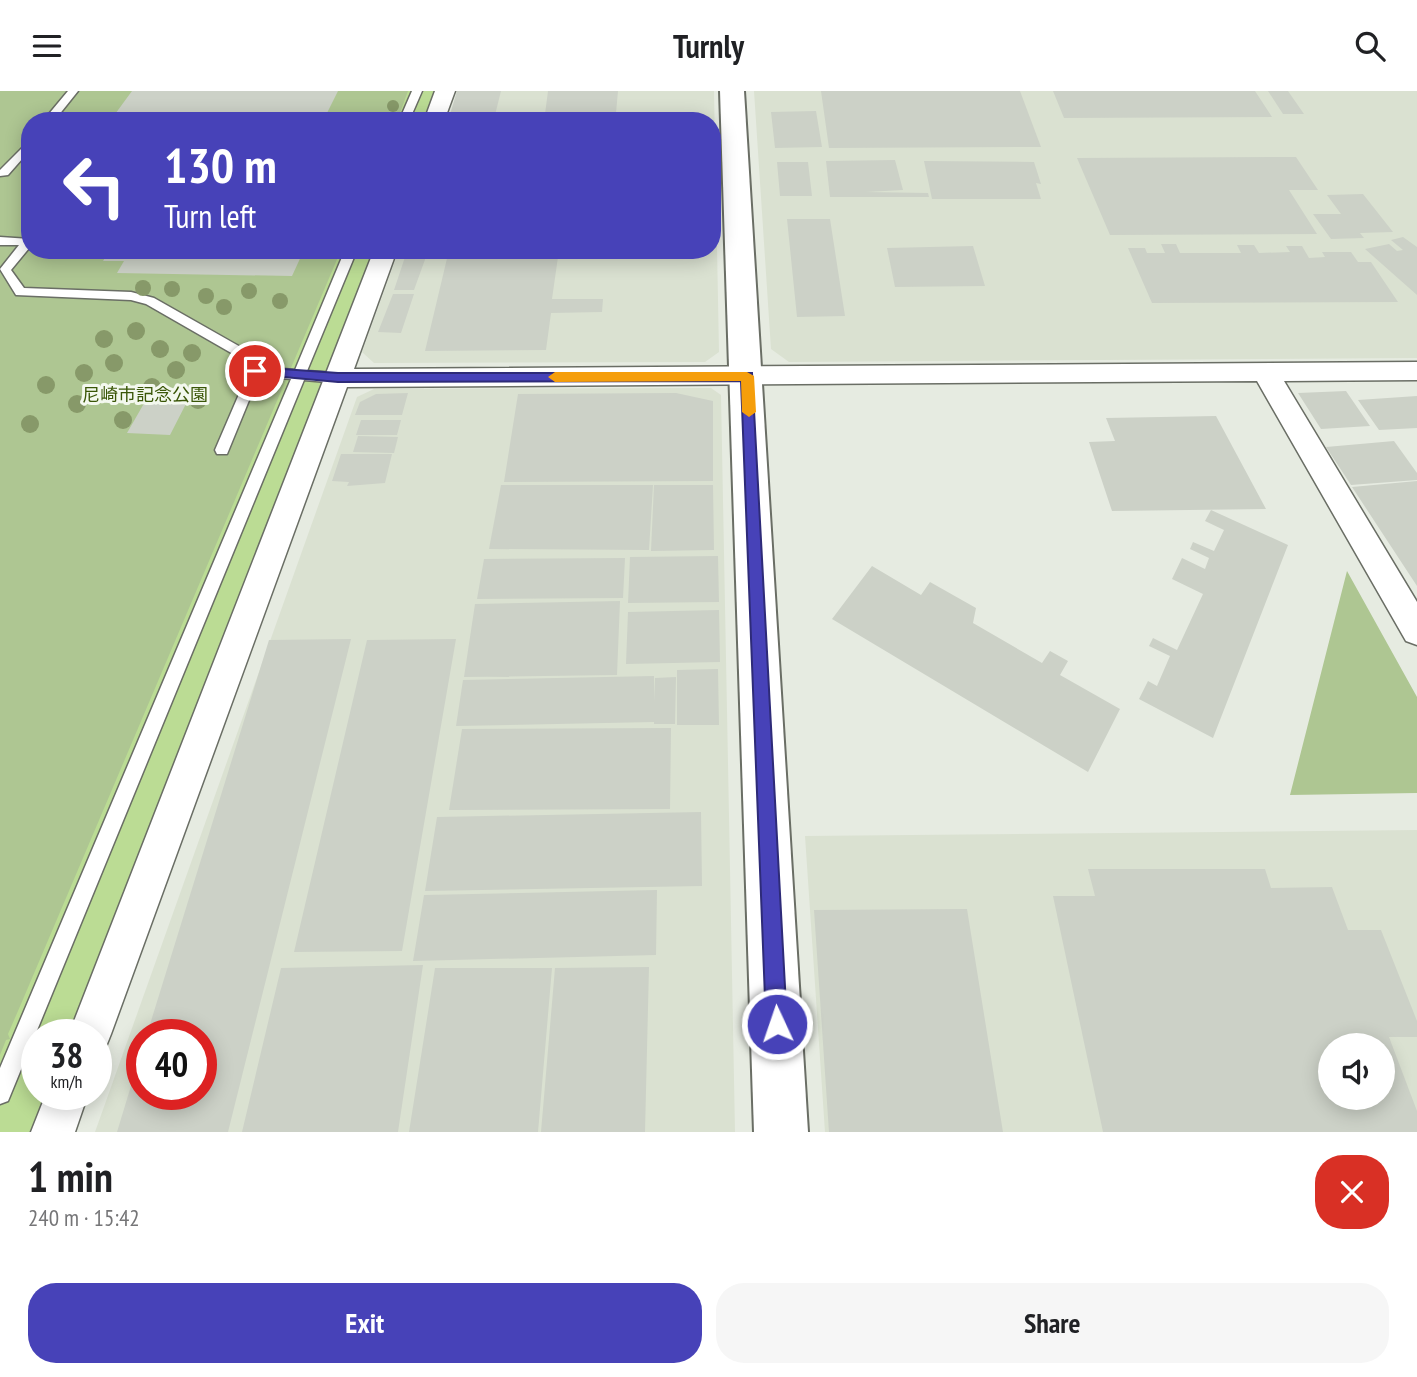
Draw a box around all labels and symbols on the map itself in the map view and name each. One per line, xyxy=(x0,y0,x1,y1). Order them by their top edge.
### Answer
pin xyxy=(225,341,285,401)
park label: 尼崎市記念公園 xyxy=(82,383,208,406)
position arrow xyxy=(740,987,814,1061)
speed limit sign: 40 xyxy=(126,1019,217,1110)

